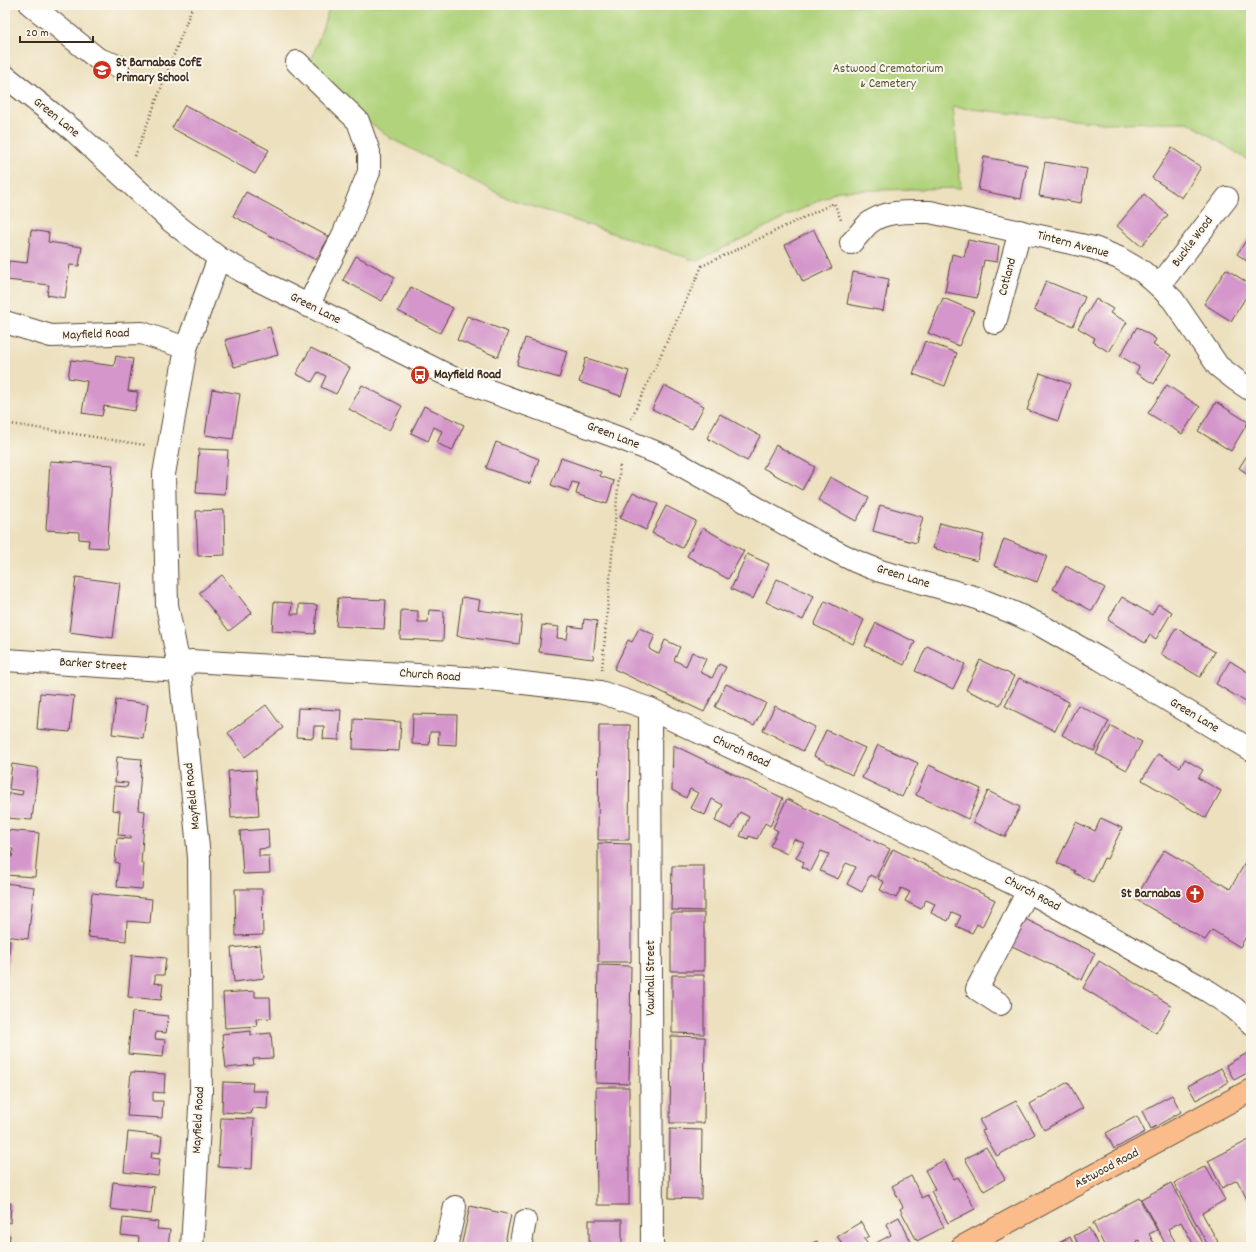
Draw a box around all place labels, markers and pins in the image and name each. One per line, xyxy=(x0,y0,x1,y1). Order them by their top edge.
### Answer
place label: St Barnabas CofE Primary School xyxy=(116,54,203,88)
school or university icon: St Barnabas CofE Primary School xyxy=(91,59,113,81)
bus stop icon: Mayfield Road xyxy=(409,364,431,386)
place label: Mayfield Road xyxy=(434,366,501,385)
church icon: St Barnabas xyxy=(1184,883,1206,905)
place label: St Barnabas xyxy=(1121,885,1182,904)

